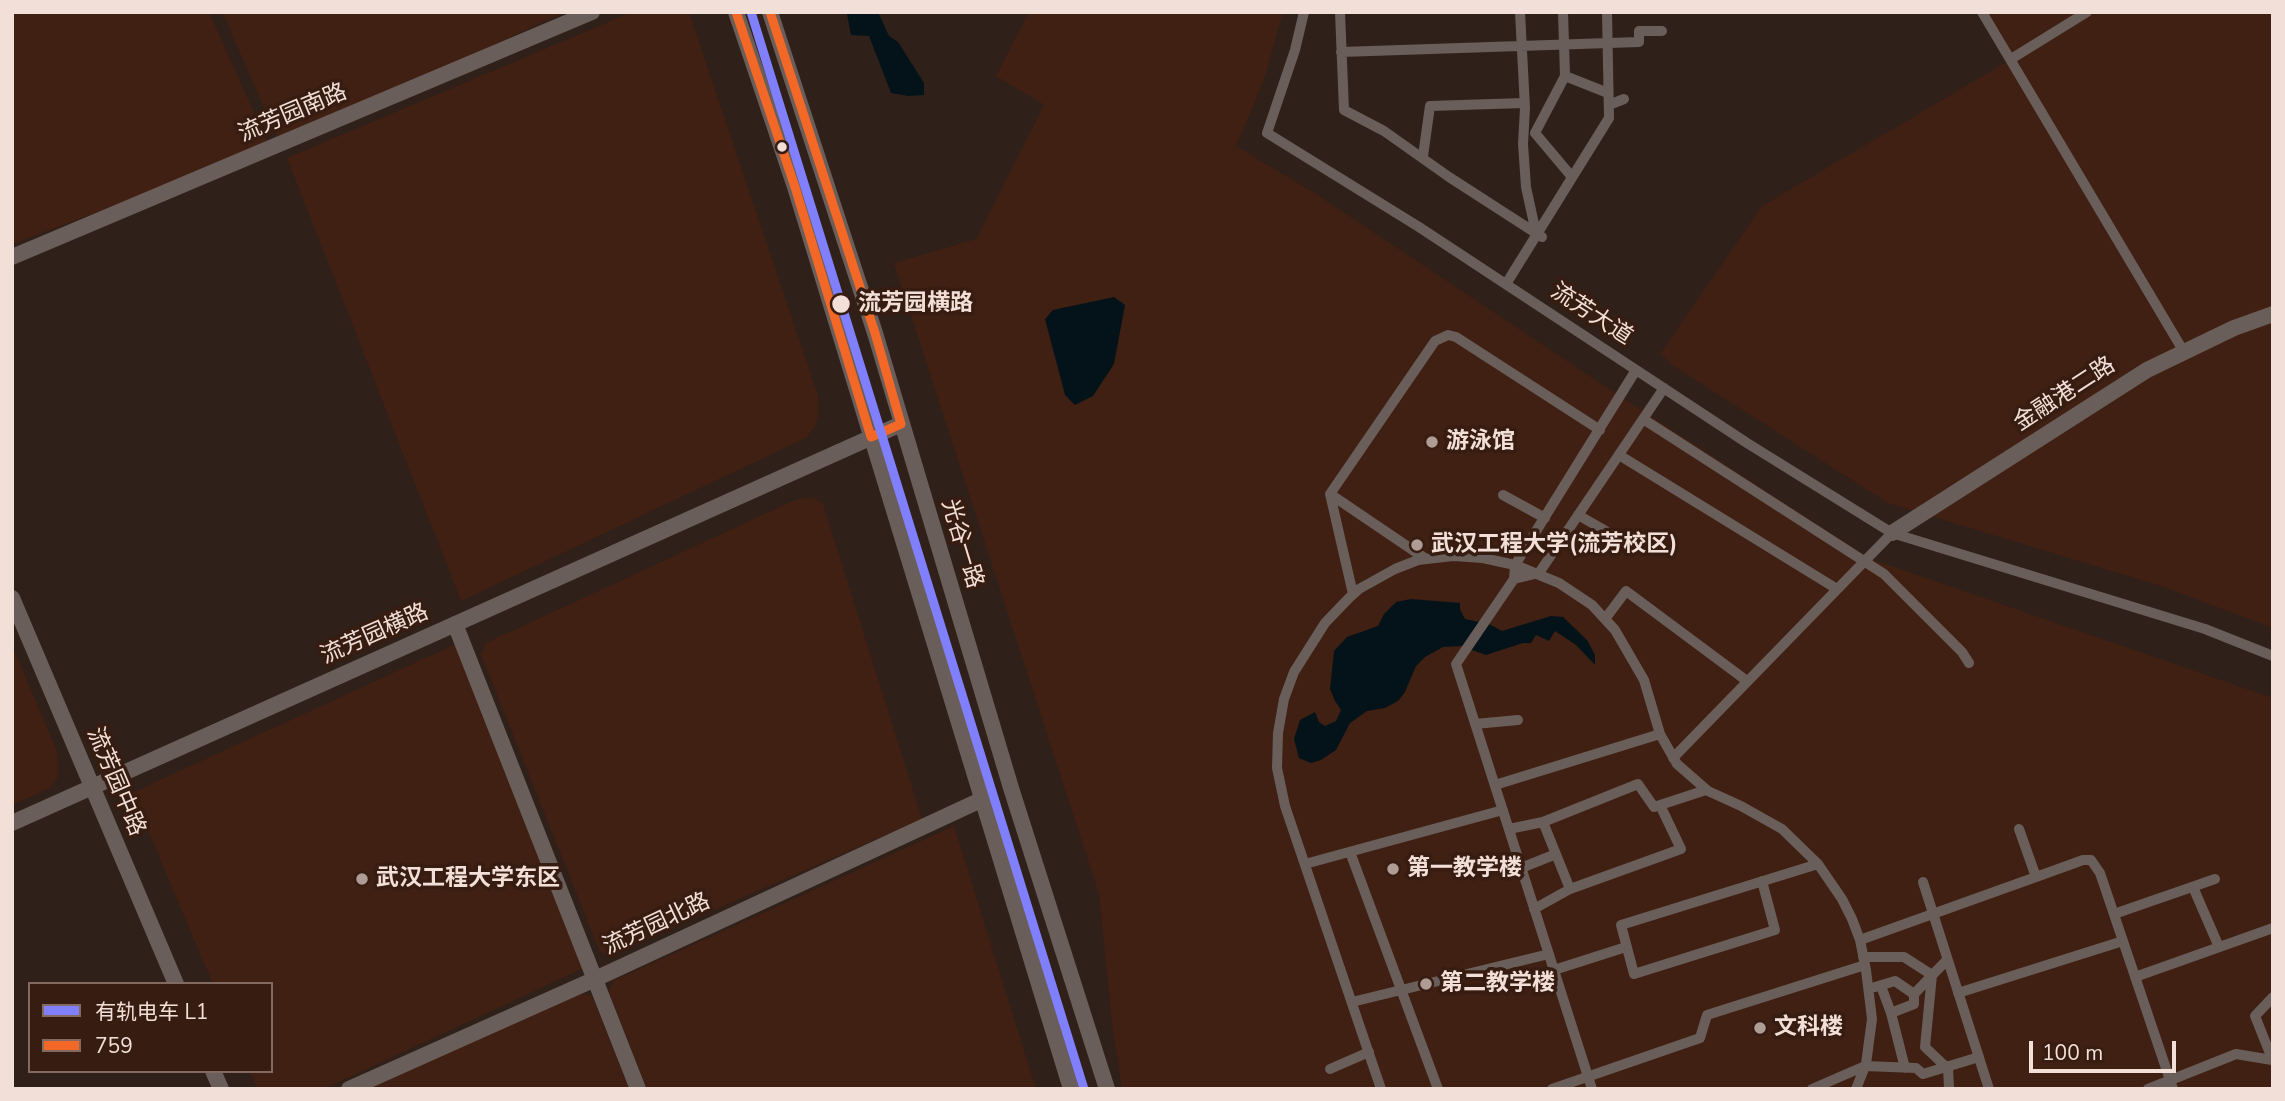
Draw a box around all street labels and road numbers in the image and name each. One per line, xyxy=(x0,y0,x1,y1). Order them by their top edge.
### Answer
street label: 流芳园南路 xyxy=(235,79,351,149)
street label: 流芳大道 xyxy=(1545,278,1637,352)
street label: 金融港二路 xyxy=(2009,352,2121,438)
street label: 光谷一路 xyxy=(934,496,988,592)
street label: 流芳园横路 xyxy=(317,599,433,671)
street label: 流芳园中路 xyxy=(80,724,150,840)
street label: 流芳园北路 xyxy=(599,888,715,962)

